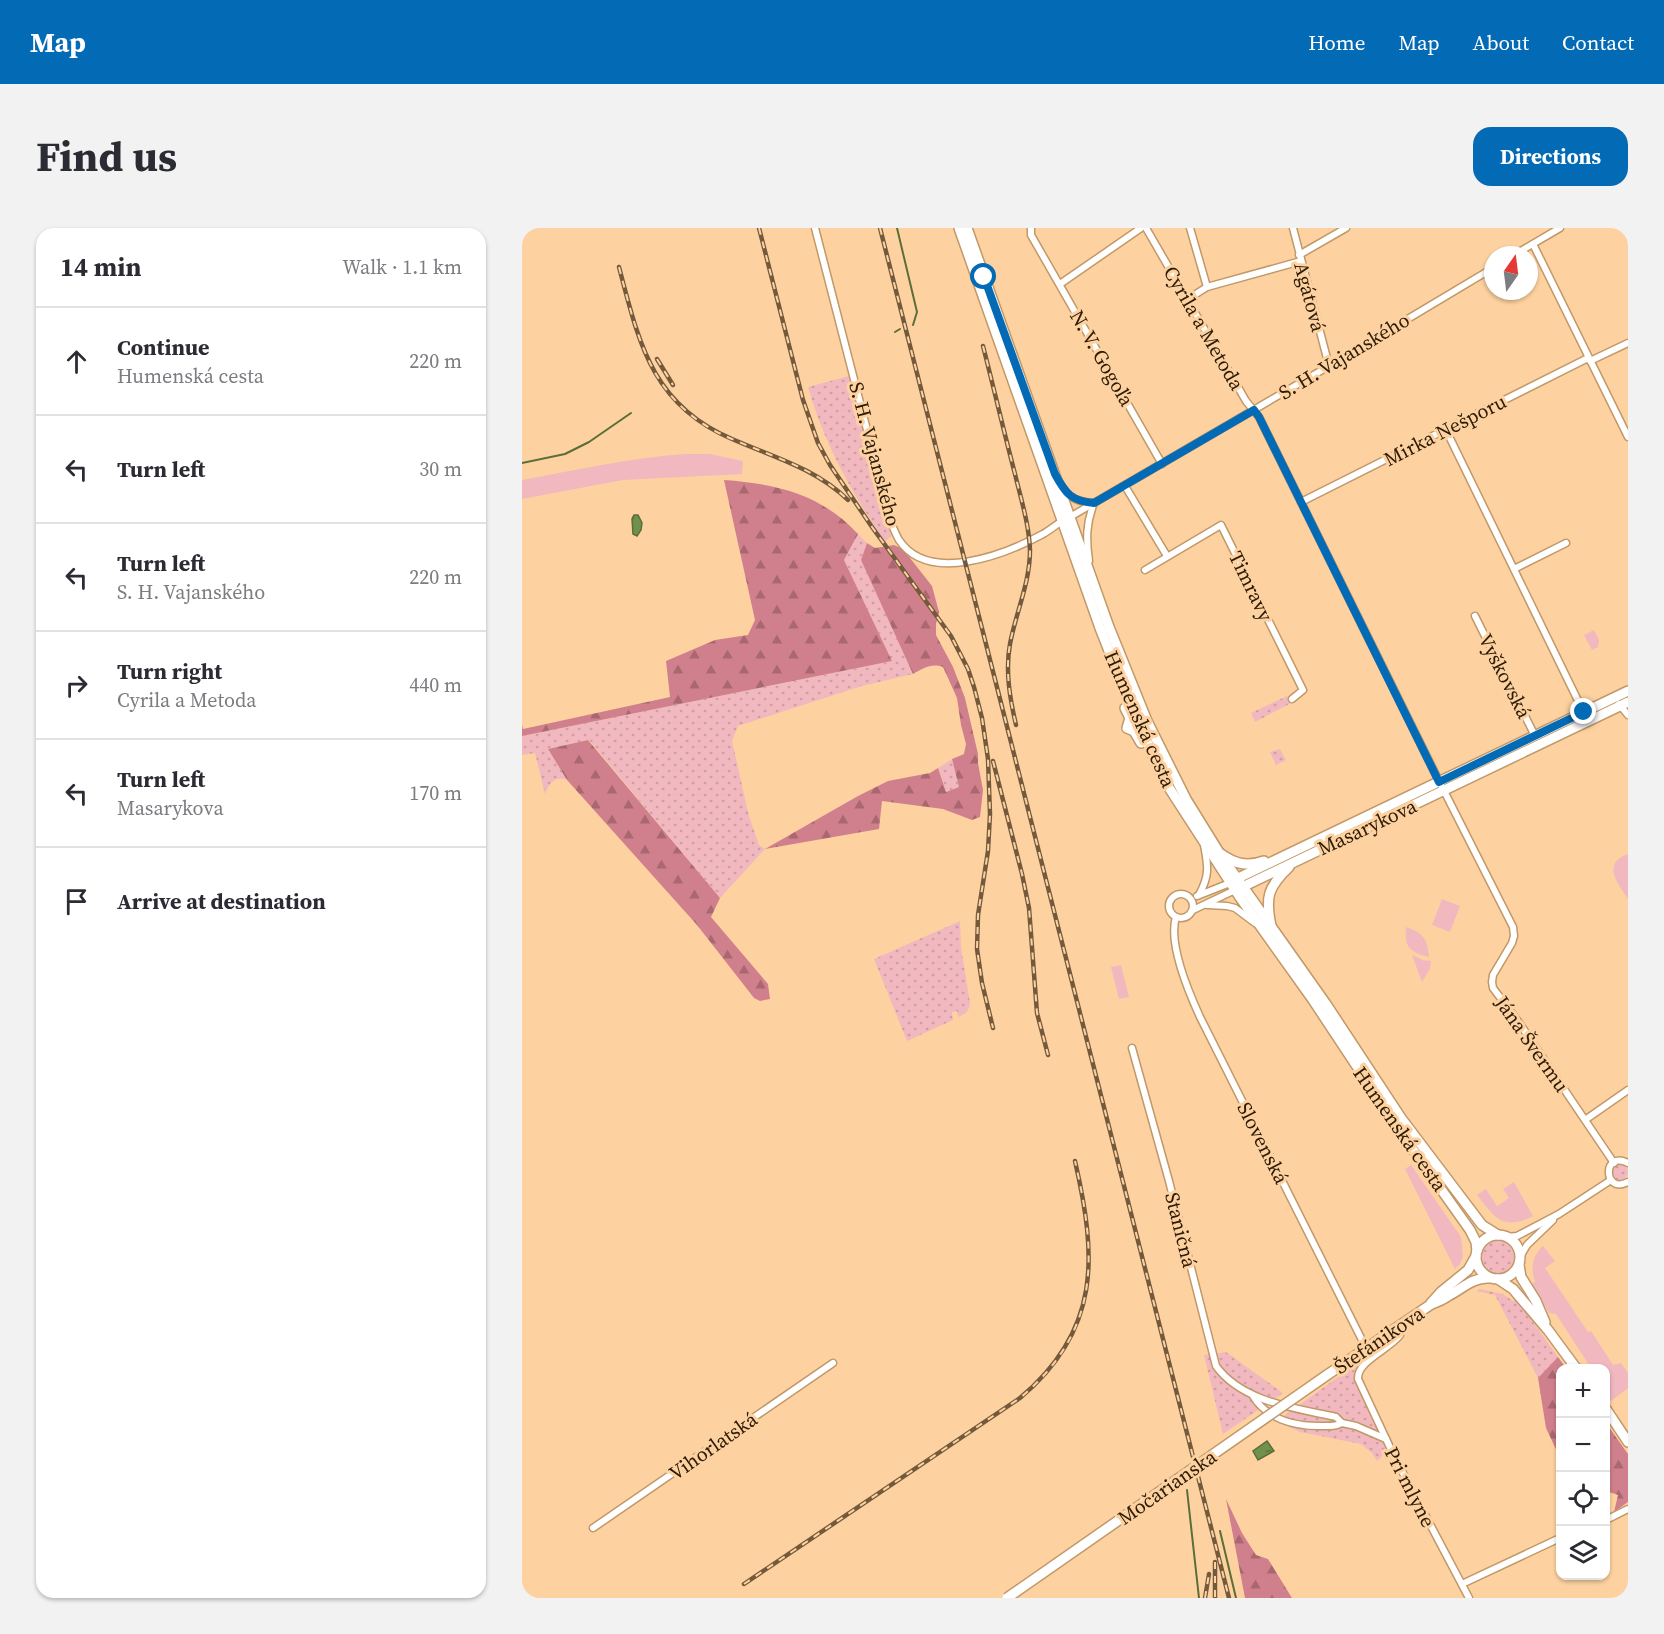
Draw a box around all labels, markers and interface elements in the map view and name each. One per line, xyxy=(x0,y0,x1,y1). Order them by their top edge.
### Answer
text: Map xyxy=(30,23,86,61)
text: Home xyxy=(1308,28,1366,57)
text: Map xyxy=(1399,28,1440,57)
text: About xyxy=(1473,28,1529,57)
text: Contact xyxy=(1562,28,1634,57)
text: Find us xyxy=(36,127,177,185)
button: Directions xyxy=(1473,127,1628,186)
north arrow xyxy=(1484,246,1538,300)
text: 14 min xyxy=(60,249,142,285)
text: Walk · 1.1 km xyxy=(342,253,462,281)
street label: Agátová xyxy=(1287,259,1333,336)
street label: Cyrila a Metoda xyxy=(1157,261,1251,396)
route start xyxy=(970,263,996,289)
street label: N. V. Gogoľa xyxy=(1063,305,1141,412)
street label: S. H. Vajanského xyxy=(1273,306,1415,406)
text: Continue xyxy=(117,332,210,362)
icon: ahead xyxy=(60,345,93,378)
text: 220 m xyxy=(409,347,462,375)
text: Humenská cesta xyxy=(117,362,264,390)
street label: S. H. Vajanského xyxy=(842,379,908,529)
street label: Mirka Nešporu xyxy=(1379,387,1511,473)
icon: left xyxy=(60,453,93,486)
text: Turn left xyxy=(117,454,205,484)
text: 30 m xyxy=(419,455,462,483)
street label: Timravy xyxy=(1222,546,1280,626)
text: Turn left xyxy=(117,548,205,578)
icon: left xyxy=(60,561,93,594)
text: 220 m xyxy=(409,563,462,591)
text: S. H. Vajanského xyxy=(117,578,265,606)
street label: Vyškovská xyxy=(1472,629,1539,724)
street label: Humenská cesta xyxy=(1097,646,1183,793)
text: Turn right xyxy=(117,656,222,686)
icon: right xyxy=(60,669,93,702)
text: 440 m xyxy=(409,671,462,699)
text: Cyrila a Metoda xyxy=(117,686,256,714)
route end xyxy=(1570,698,1596,724)
text: Turn left xyxy=(117,764,205,794)
icon: left xyxy=(60,777,93,810)
text: 170 m xyxy=(409,779,462,807)
street label: Masarykova xyxy=(1313,791,1422,862)
text: Masarykova xyxy=(117,794,224,822)
icon: arrive xyxy=(60,885,93,918)
text: Arrive at destination xyxy=(117,886,326,916)
street label: Jána Švermu xyxy=(1488,989,1576,1098)
street label: Humenská cesta xyxy=(1346,1061,1454,1198)
street label: Slovenská xyxy=(1230,1097,1296,1190)
street label: Staničná xyxy=(1158,1189,1204,1271)
street label: Štefánikova xyxy=(1328,1299,1430,1380)
map controls xyxy=(1556,1364,1610,1580)
button: + xyxy=(1556,1364,1610,1418)
street label: Vihorlatská xyxy=(663,1405,764,1487)
button: − xyxy=(1556,1418,1610,1472)
street label: Močarianska xyxy=(1112,1442,1223,1531)
street label: Pri mlyne xyxy=(1378,1442,1442,1532)
button: locate xyxy=(1556,1472,1610,1526)
button: layers xyxy=(1556,1526,1610,1580)

